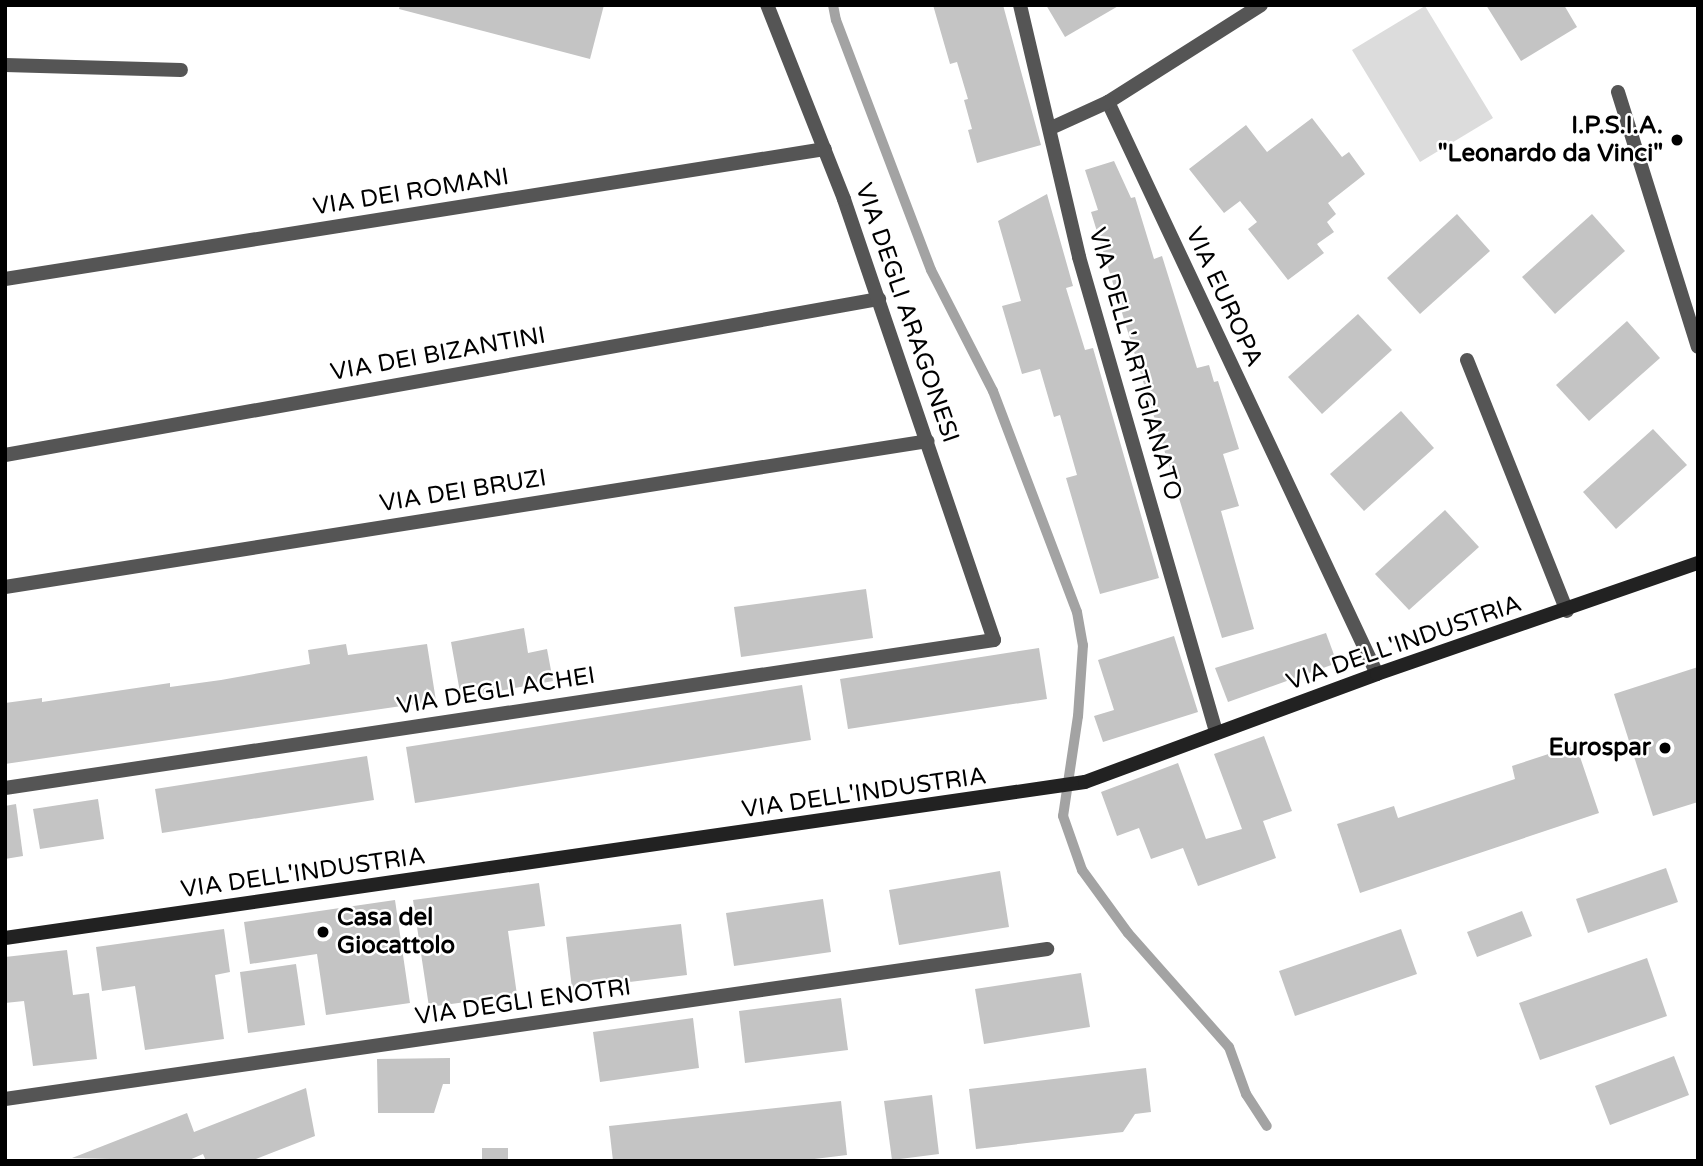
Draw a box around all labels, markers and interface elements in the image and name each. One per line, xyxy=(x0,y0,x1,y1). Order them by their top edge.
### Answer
place label: I.P.S.I.A. "Leonardo da Vinci" xyxy=(1438,112,1663,168)
marker: I.P.S.I.A. "Leonardo da Vinci" xyxy=(1669,132,1685,148)
street label: VIA DEI ROMANI xyxy=(311,162,511,222)
street label: VIA DEGLI ARAGONESI xyxy=(849,180,965,446)
street label: VIA EUROPA xyxy=(1179,223,1269,371)
street label: VIA DELL'ARTIGIANATO xyxy=(1082,224,1188,504)
street label: VIA DEI BIZANTINI xyxy=(328,321,548,387)
street label: VIA DEI BRUZI xyxy=(378,464,548,518)
street label: VIA DELL'INDUSTRIA xyxy=(1283,589,1525,697)
street label: VIA DEGLI ACHEI xyxy=(395,661,597,721)
place label: Eurospar xyxy=(1549,734,1651,762)
marker: Eurospar xyxy=(1657,740,1673,756)
street label: VIA DELL'INDUSTRIA xyxy=(740,762,988,824)
street label: VIA DELL'INDUSTRIA xyxy=(179,842,427,904)
place label: Casa del Giocattolo xyxy=(337,904,455,960)
marker: Casa del Giocattolo xyxy=(315,924,331,940)
street label: VIA DEGLI ENOTRI xyxy=(413,973,633,1031)

